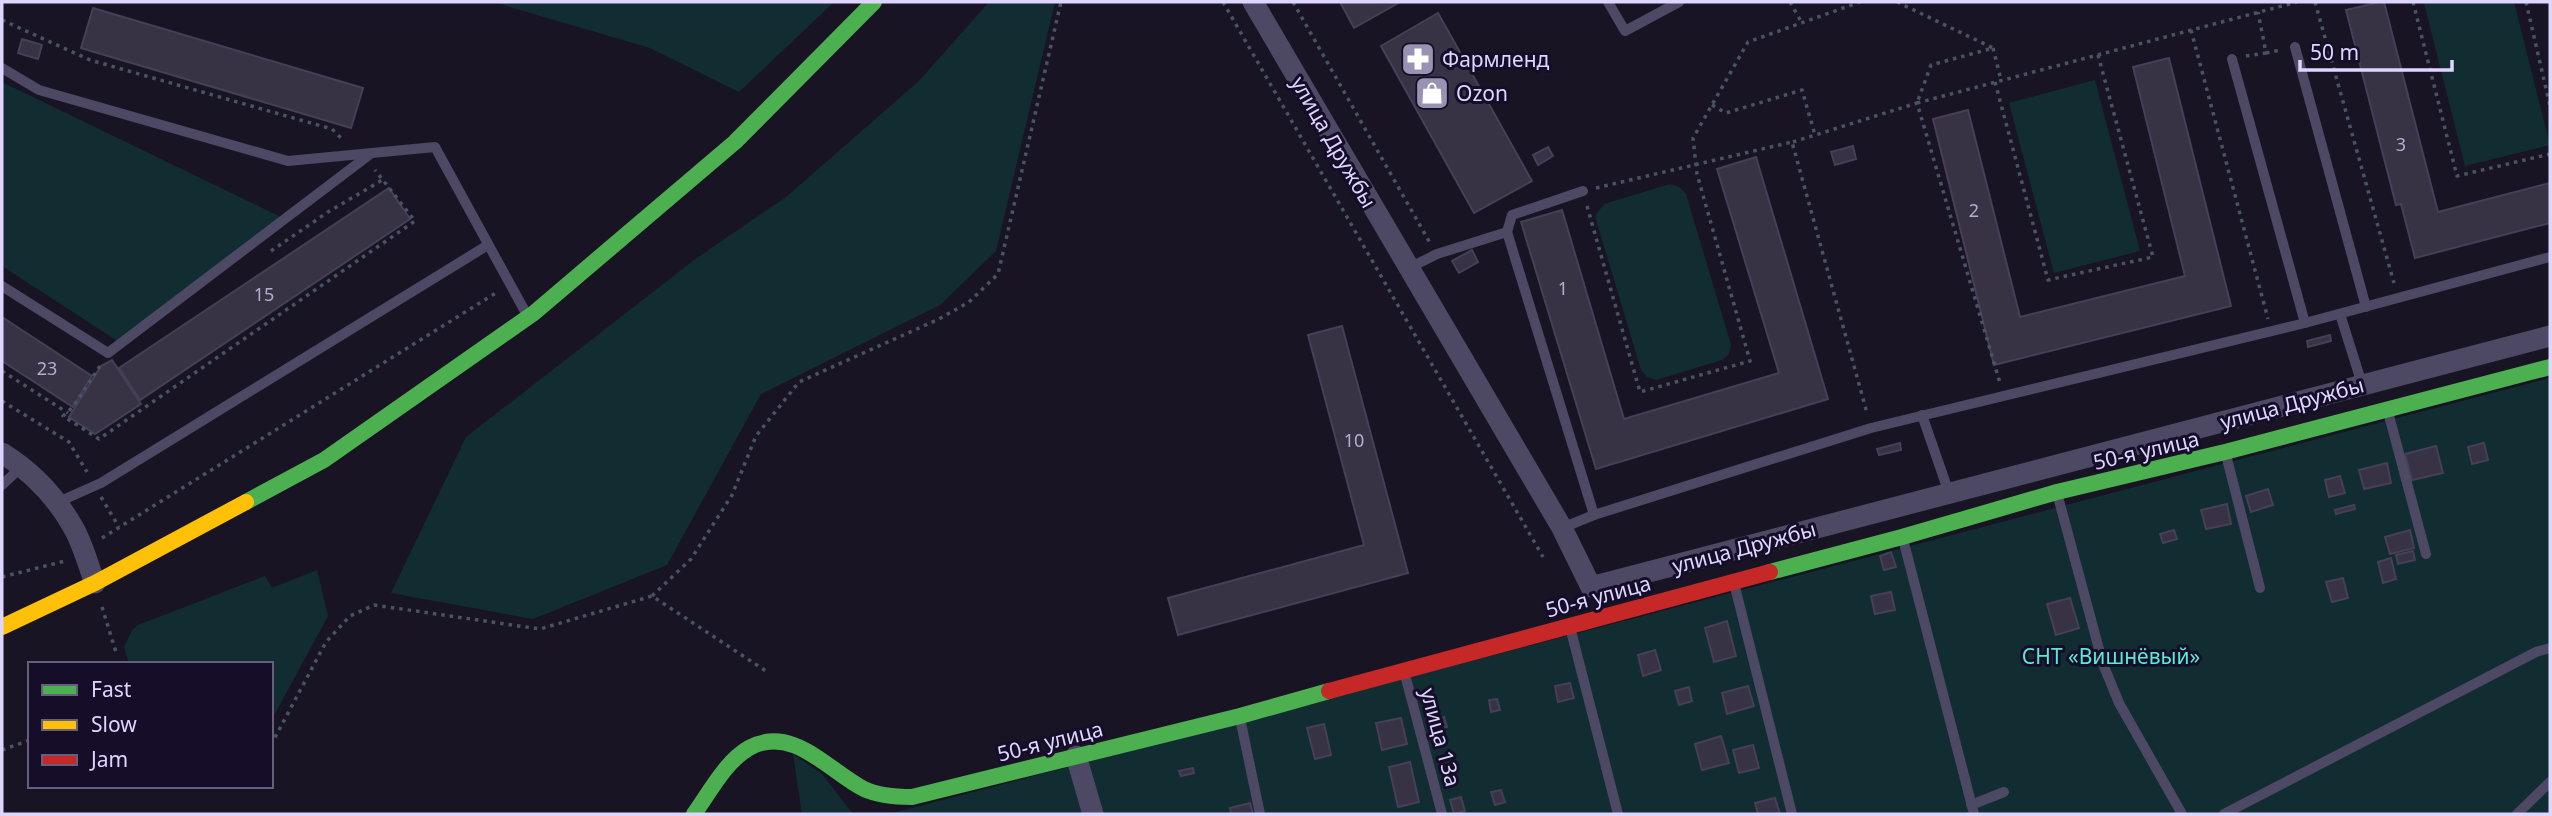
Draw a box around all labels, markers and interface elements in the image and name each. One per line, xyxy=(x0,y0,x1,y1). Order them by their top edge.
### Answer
scale bar xyxy=(2300,28,2452,72)
text: 50 m xyxy=(2310,38,2359,66)
pharmacy icon: Фармленд xyxy=(1399,40,1437,78)
place label: Фармленд xyxy=(1442,45,1550,73)
street label: улица Дружбы xyxy=(1285,71,1383,213)
shop icon: Ozon xyxy=(1413,74,1451,112)
place label: Ozon xyxy=(1456,79,1508,107)
house number: 3 xyxy=(2396,132,2406,156)
house number: 2 xyxy=(1969,198,1979,222)
house number: 1 xyxy=(1558,276,1568,300)
house number: 15 xyxy=(254,282,274,306)
house number: 23 xyxy=(37,356,57,380)
street label: улица Дружбы xyxy=(2217,370,2367,436)
street label: 50-я улица xyxy=(2090,424,2202,476)
house number: 10 xyxy=(1344,428,1364,452)
street label: улица Дружбы xyxy=(1669,514,1819,580)
street label: 50-я улица xyxy=(1542,569,1654,623)
park label: СНТ «Вишнёвый» xyxy=(2022,642,2200,670)
legend xyxy=(28,662,273,788)
text: Fast xyxy=(91,675,132,703)
street label: улица 13а xyxy=(1414,685,1468,789)
text: Slow xyxy=(91,710,137,738)
street label: 50-я улица xyxy=(994,714,1106,768)
text: Jam xyxy=(89,745,128,773)

